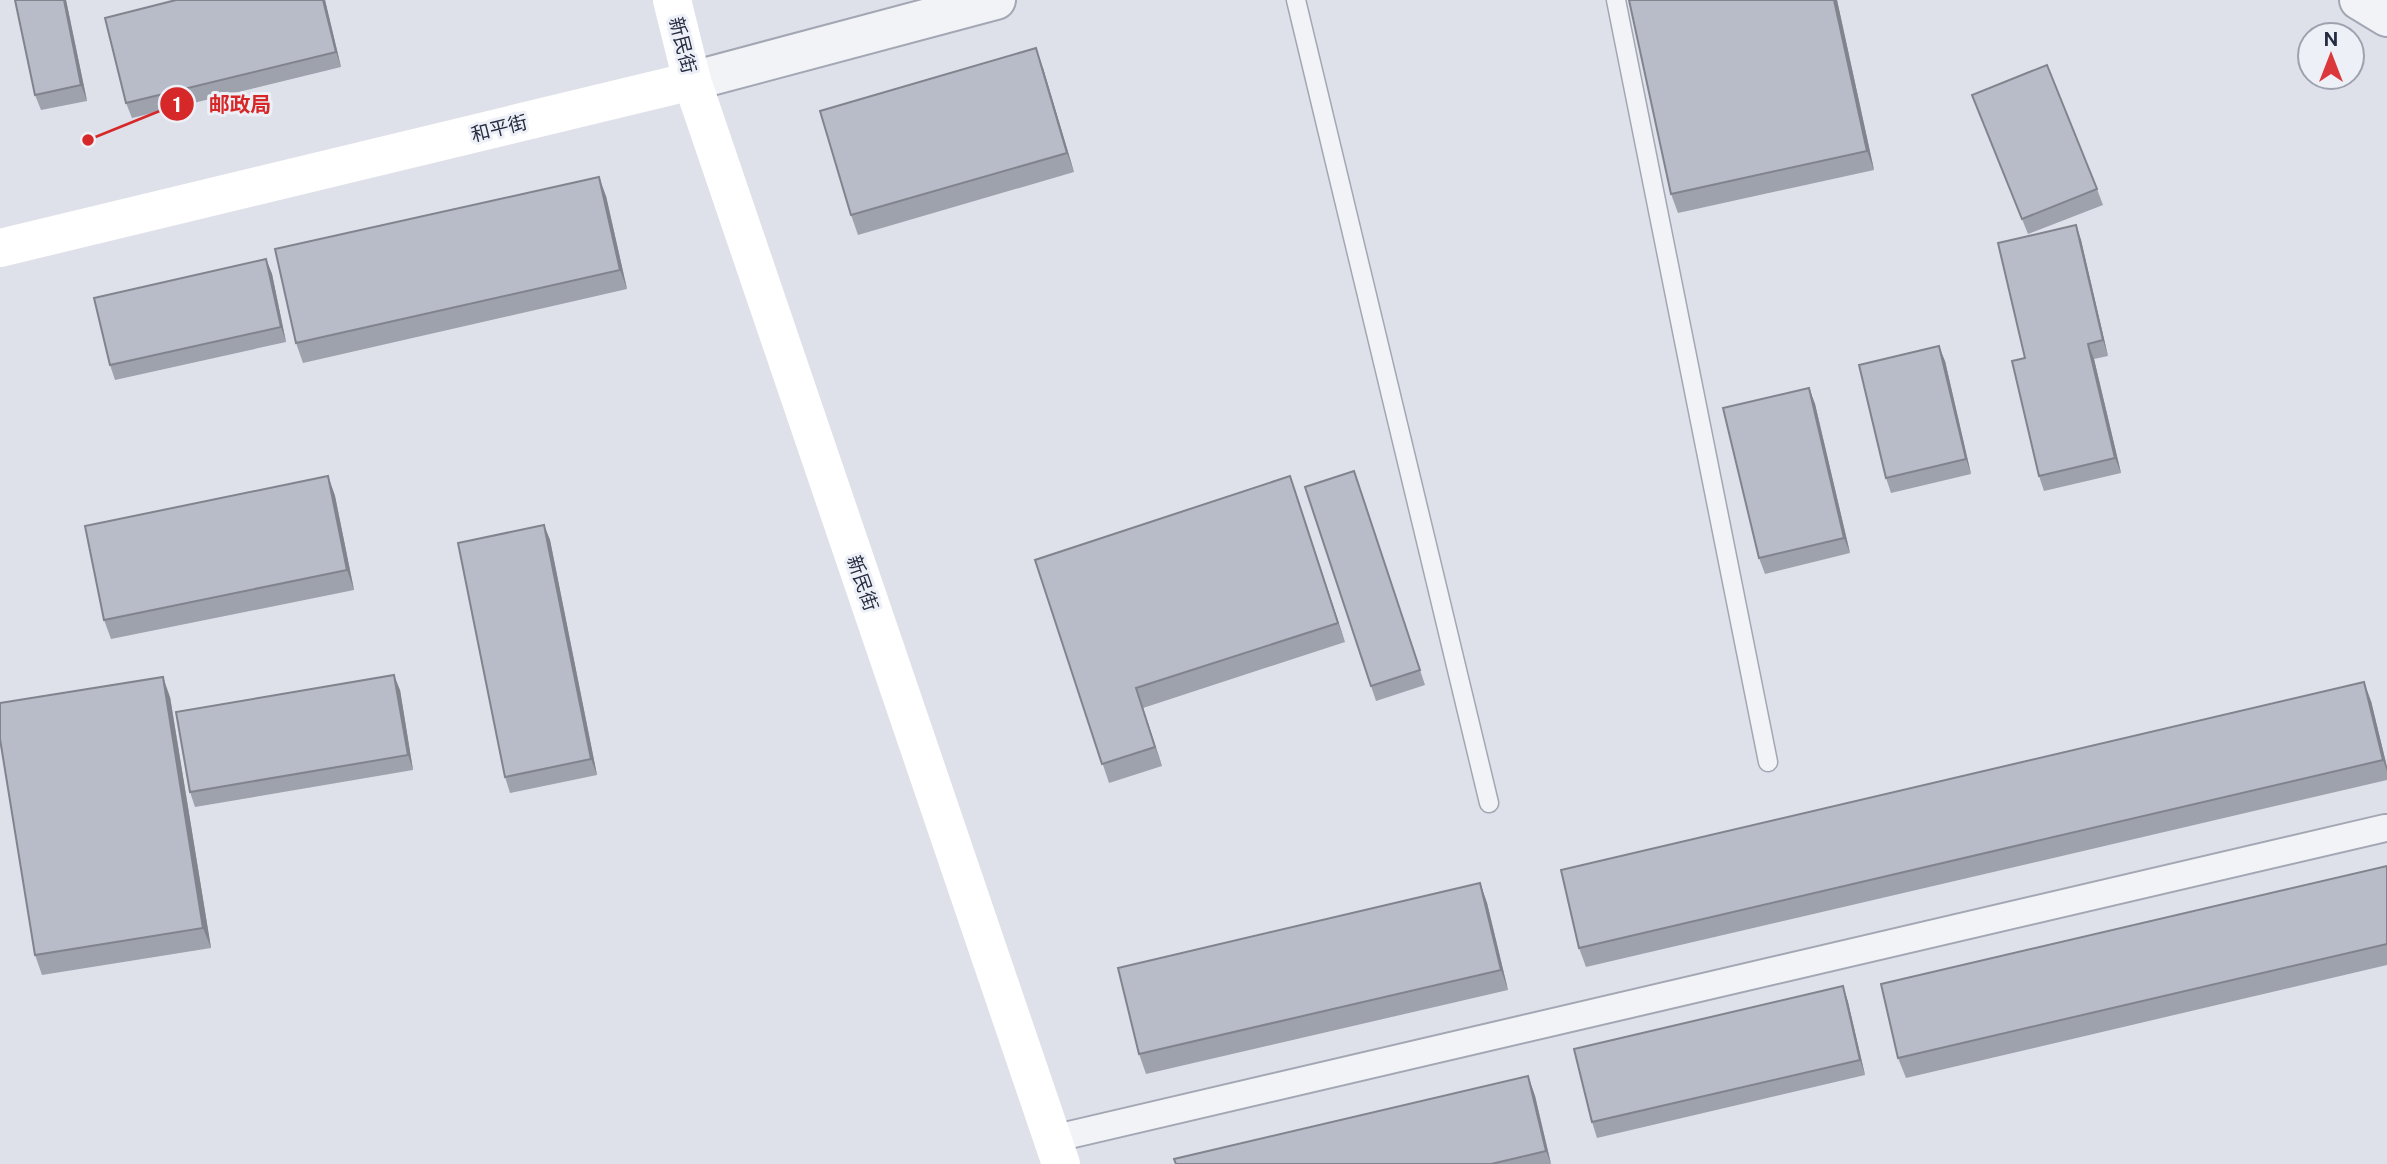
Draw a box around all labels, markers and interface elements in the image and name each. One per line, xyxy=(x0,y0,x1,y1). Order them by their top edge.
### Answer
street label: 新民街 xyxy=(665,15,701,75)
north arrow xyxy=(2296,21,2366,91)
text: N xyxy=(2324,28,2338,50)
callout: 邮政局 xyxy=(160,83,286,125)
text: 1 xyxy=(173,92,182,117)
text: 邮政局 xyxy=(209,92,272,117)
street label: 和平街 xyxy=(469,110,529,146)
street label: 新民街 xyxy=(843,552,883,614)

